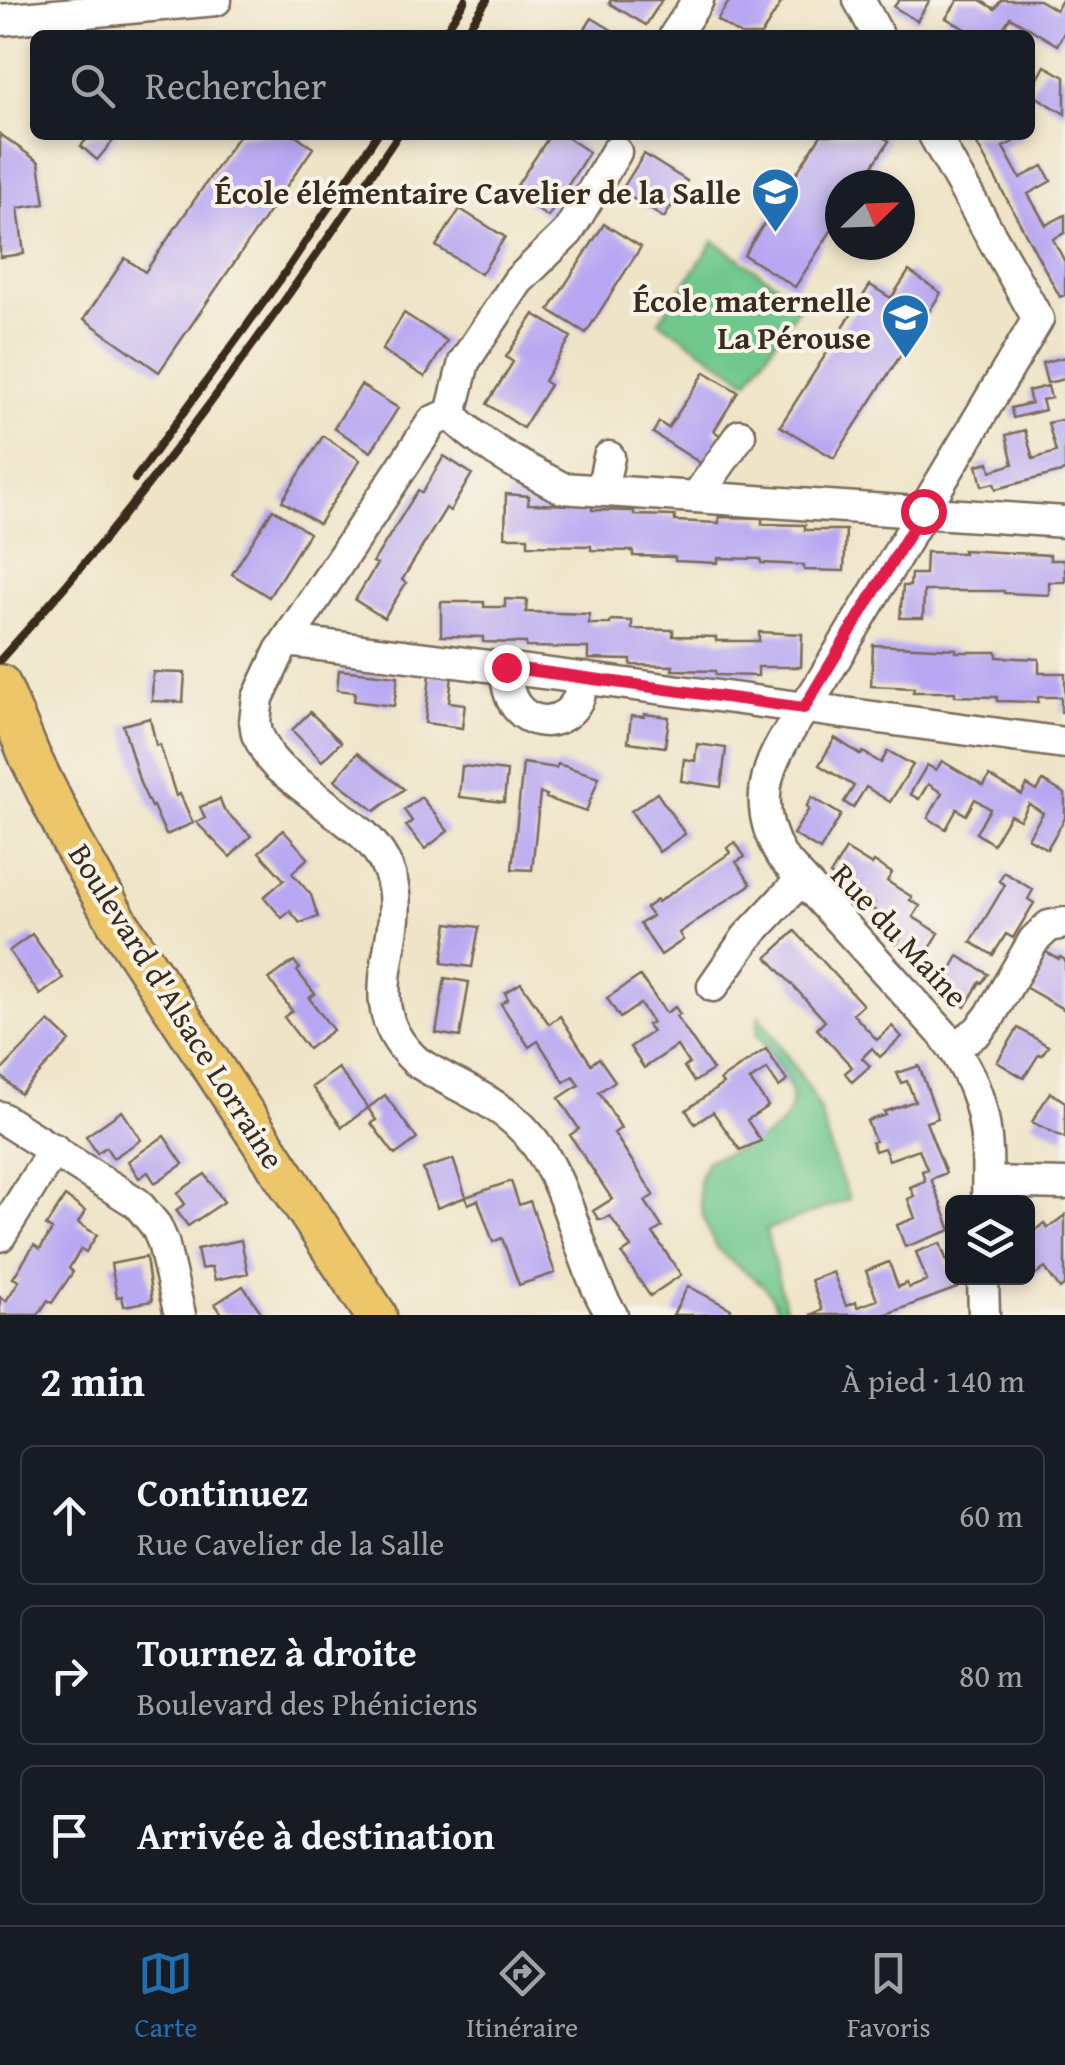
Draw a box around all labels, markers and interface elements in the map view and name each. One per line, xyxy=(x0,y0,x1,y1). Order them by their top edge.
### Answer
search box xyxy=(30,30,1035,140)
text: Rechercher xyxy=(145,57,326,113)
icon: search xyxy=(65,58,120,113)
school or university icon: École élémentaire Cavelier de la Salle xyxy=(750,166,802,234)
place label: École élémentaire Cavelier de la Salle xyxy=(215,169,741,216)
north arrow xyxy=(825,170,915,260)
place label: École maternelle La Pérouse xyxy=(633,277,871,361)
school or university icon: École maternelle La Pérouse xyxy=(880,292,932,360)
route start xyxy=(901,489,947,535)
route end xyxy=(484,645,530,691)
street label: Boulevard d'Alsace Lorraine xyxy=(57,834,297,1178)
street label: Rue du Maine xyxy=(821,852,979,1018)
map controls xyxy=(945,1195,1035,1285)
button: layers xyxy=(945,1195,1035,1285)
text: 2 min xyxy=(40,1350,145,1411)
text: À pied · 140 m xyxy=(841,1357,1025,1404)
text: Continuez xyxy=(137,1464,308,1520)
icon: ahead xyxy=(42,1488,97,1543)
text: 60 m xyxy=(959,1492,1023,1539)
text: Rue Cavelier de la Salle xyxy=(137,1520,444,1567)
text: Tournez à droite xyxy=(137,1624,417,1680)
icon: right xyxy=(42,1648,97,1703)
text: 80 m xyxy=(959,1652,1023,1699)
text: Boulevard des Phéniciens xyxy=(137,1680,478,1727)
text: Arrivée à destination xyxy=(137,1807,495,1863)
icon: arrive xyxy=(42,1808,97,1863)
tab: Carte xyxy=(134,1946,197,2047)
tab: Itinéraire xyxy=(466,1946,578,2047)
tab: Favoris xyxy=(847,1946,931,2047)

